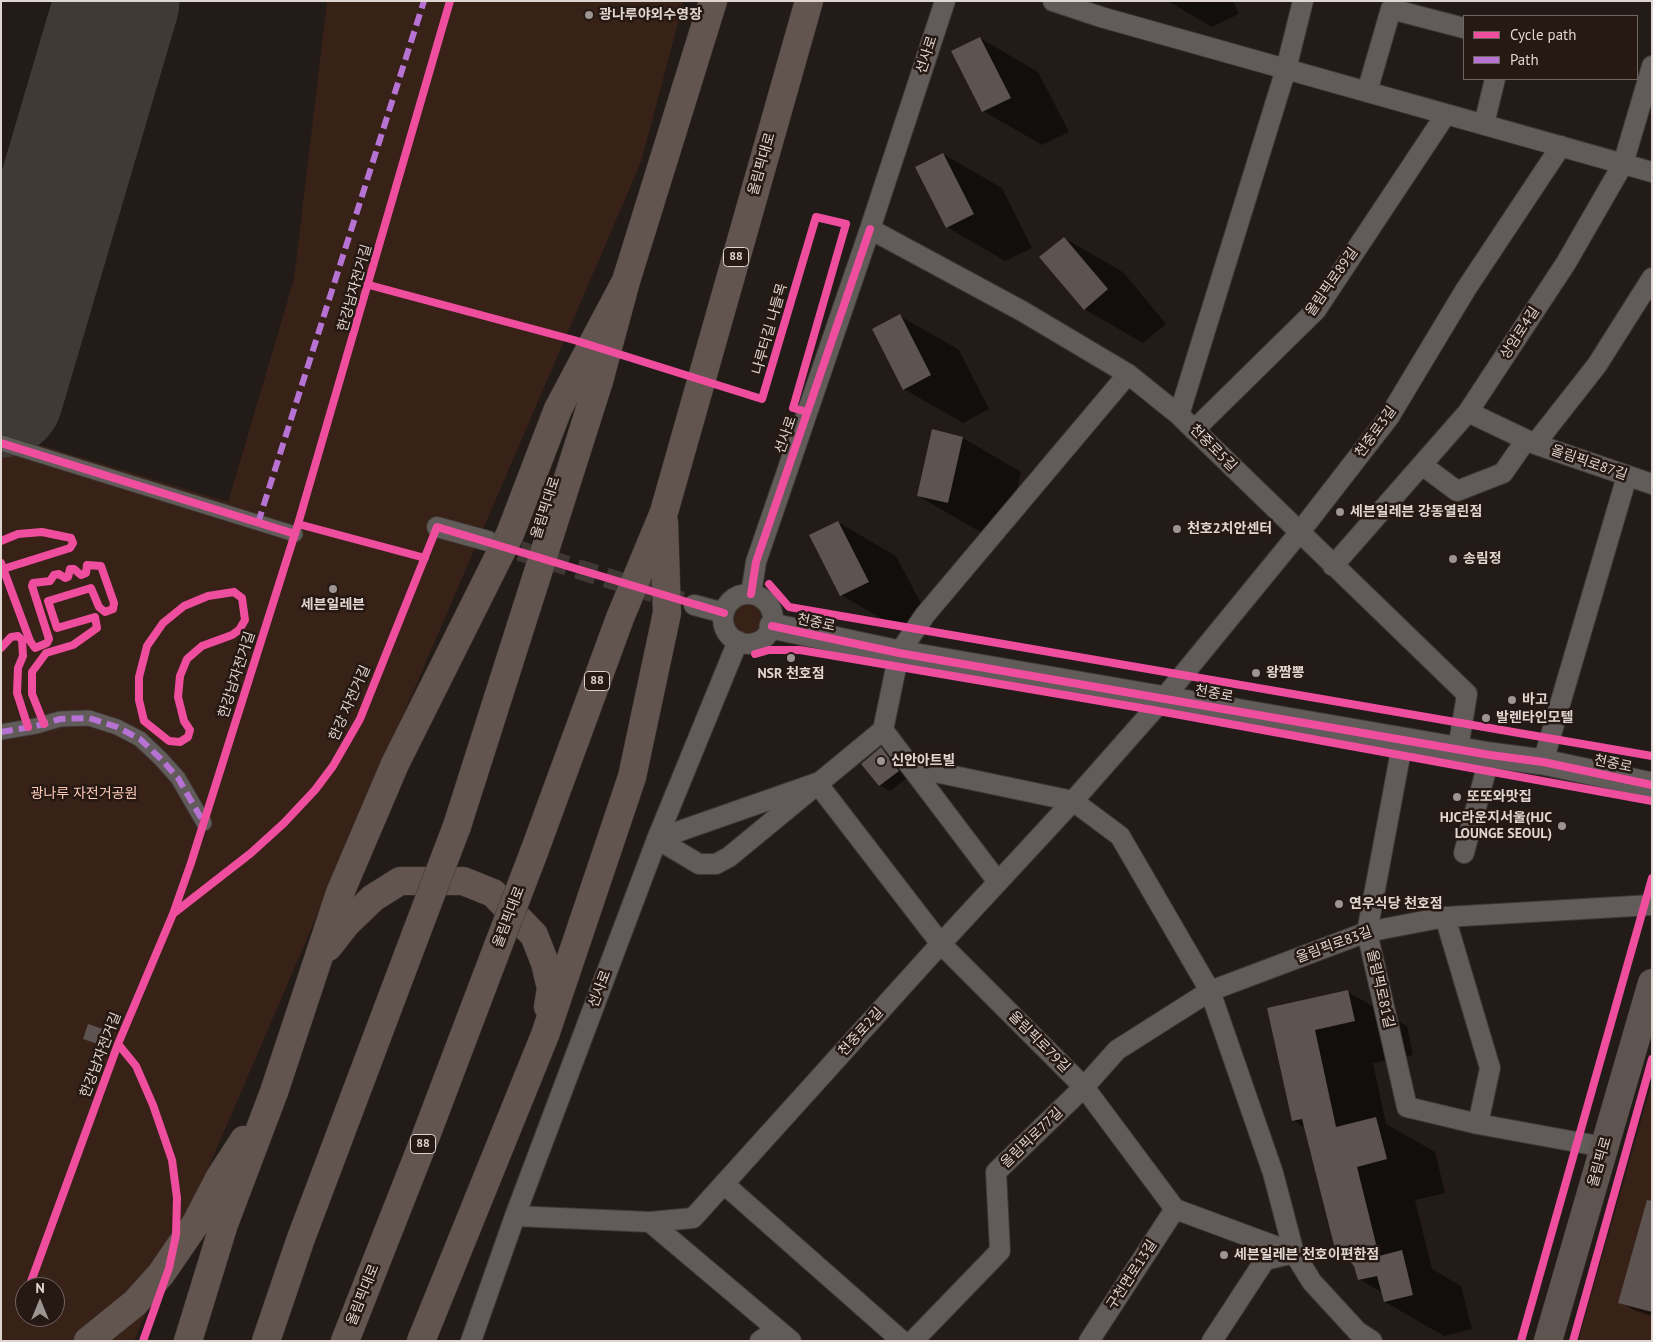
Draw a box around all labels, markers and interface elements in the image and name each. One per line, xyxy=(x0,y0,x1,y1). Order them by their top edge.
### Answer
place label: 광나루야외수영장 xyxy=(599,7,702,23)
marker: 광나루야외수영장 xyxy=(583,9,595,21)
legend xyxy=(1463,15,1638,80)
text: Cycle path xyxy=(1510,25,1576,44)
street label: 선사로 xyxy=(913,34,941,76)
text: Path xyxy=(1510,50,1539,69)
street label: 올림픽대로 xyxy=(745,131,779,197)
street label: 한강남자전거길 xyxy=(334,242,376,334)
street label: 올림픽로89길 xyxy=(1302,245,1362,319)
road number: 88 xyxy=(724,248,748,266)
street label: 나루터길 나들목 xyxy=(749,282,791,376)
street label: 상암로4길 xyxy=(1497,304,1543,362)
street label: 천중로3길 xyxy=(1352,403,1400,461)
street label: 선사로 xyxy=(772,414,800,456)
street label: 천중로5길 xyxy=(1186,421,1240,475)
street label: 올림픽로87길 xyxy=(1549,442,1629,484)
street label: 올림픽대로 xyxy=(528,475,564,541)
place label: 세븐일레븐 강동열린점 xyxy=(1350,504,1482,520)
marker: 세븐일레븐 강동열린점 xyxy=(1334,506,1346,518)
place label: 천호2치안센터 xyxy=(1187,521,1272,537)
marker: 천호2치안센터 xyxy=(1171,523,1183,535)
place label: 송림정 xyxy=(1463,551,1502,567)
marker: 송림정 xyxy=(1447,553,1459,565)
marker: 세븐일레븐 xyxy=(327,583,339,595)
place label: 세븐일레븐 xyxy=(301,597,365,613)
street label: 천중로 xyxy=(795,611,837,635)
street label: 한강남자전거길 xyxy=(215,630,259,720)
marker: NSR 천호점 xyxy=(785,652,797,664)
street label: 한강 자전거길 xyxy=(326,663,374,743)
place label: 왕짬뽕 xyxy=(1266,665,1305,681)
place label: NSR 천호점 xyxy=(757,666,825,682)
marker: 왕짬뽕 xyxy=(1250,667,1262,679)
road number: 88 xyxy=(584,671,610,690)
street label: 천중로 xyxy=(1194,682,1234,706)
place label: 바고 xyxy=(1522,692,1548,708)
marker: 바고 xyxy=(1506,694,1518,706)
place label: 발렌타인모텔 xyxy=(1496,710,1573,726)
marker: 발렌타인모텔 xyxy=(1480,712,1492,724)
street label: 천중로 xyxy=(1592,752,1634,776)
place label: 신안아트빌 xyxy=(891,753,955,769)
marker: 신안아트빌 xyxy=(875,755,887,767)
park label: 광나루 자전거공원 xyxy=(31,786,137,802)
place label: 또또와맛집 xyxy=(1467,789,1531,805)
marker: 또또와맛집 xyxy=(1451,791,1463,803)
place label: HJC라운지서울(HJC LOUNGE SEOUL) xyxy=(1440,810,1552,842)
marker: HJC라운지서울(HJC LOUNGE SEOUL) xyxy=(1556,820,1568,832)
street label: 올림픽대로 xyxy=(490,884,528,950)
place label: 연우식당 천호점 xyxy=(1349,896,1443,912)
marker: 연우식당 천호점 xyxy=(1333,898,1345,910)
street label: 올림픽로83길 xyxy=(1294,923,1374,967)
street label: 올림픽로81길 xyxy=(1363,948,1397,1030)
street label: 선사로 xyxy=(585,968,615,1010)
street label: 천중로2길 xyxy=(835,1004,887,1060)
street label: 올림픽로79길 xyxy=(1005,1008,1073,1076)
street label: 한강남자전거길 xyxy=(77,1010,125,1100)
street label: 올림픽로77길 xyxy=(998,1104,1066,1172)
road number: 88 xyxy=(410,1134,436,1154)
street label: 올림픽로 xyxy=(1585,1135,1615,1189)
street label: 구천면로13길 xyxy=(1103,1237,1161,1313)
place label: 세븐일레븐 천호이편한점 xyxy=(1234,1247,1379,1263)
marker: 세븐일레븐 천호이편한점 xyxy=(1218,1249,1230,1261)
street label: 올림픽대로 xyxy=(343,1262,383,1328)
north arrow xyxy=(15,1277,65,1327)
text: N xyxy=(35,1279,45,1297)

